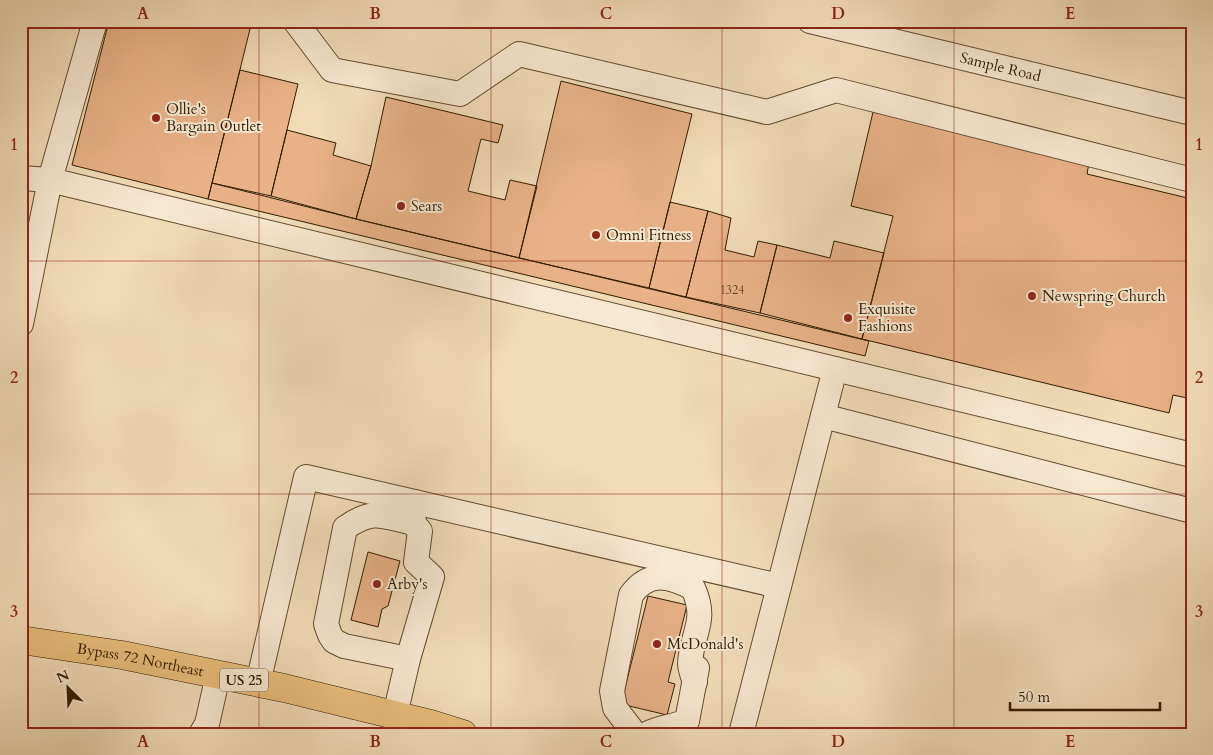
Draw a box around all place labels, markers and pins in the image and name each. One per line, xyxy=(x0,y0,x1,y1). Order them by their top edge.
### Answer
place label: Ollie's Bargain Outlet xyxy=(166,99,261,136)
marker: Ollie's Bargain Outlet xyxy=(150,112,162,124)
place label: Sears xyxy=(411,196,442,216)
marker: Sears xyxy=(395,200,407,212)
place label: Omni Fitness xyxy=(606,225,691,245)
marker: Omni Fitness xyxy=(590,229,602,241)
place label: Newspring Church xyxy=(1042,286,1167,306)
marker: Newspring Church xyxy=(1026,290,1038,302)
place label: Exquisite Fashions xyxy=(858,299,916,336)
marker: Exquisite Fashions xyxy=(842,312,854,324)
place label: Arby's xyxy=(387,574,428,594)
marker: Arby's xyxy=(371,578,383,590)
place label: McDonald's xyxy=(667,634,744,654)
marker: McDonald's xyxy=(651,638,663,650)

